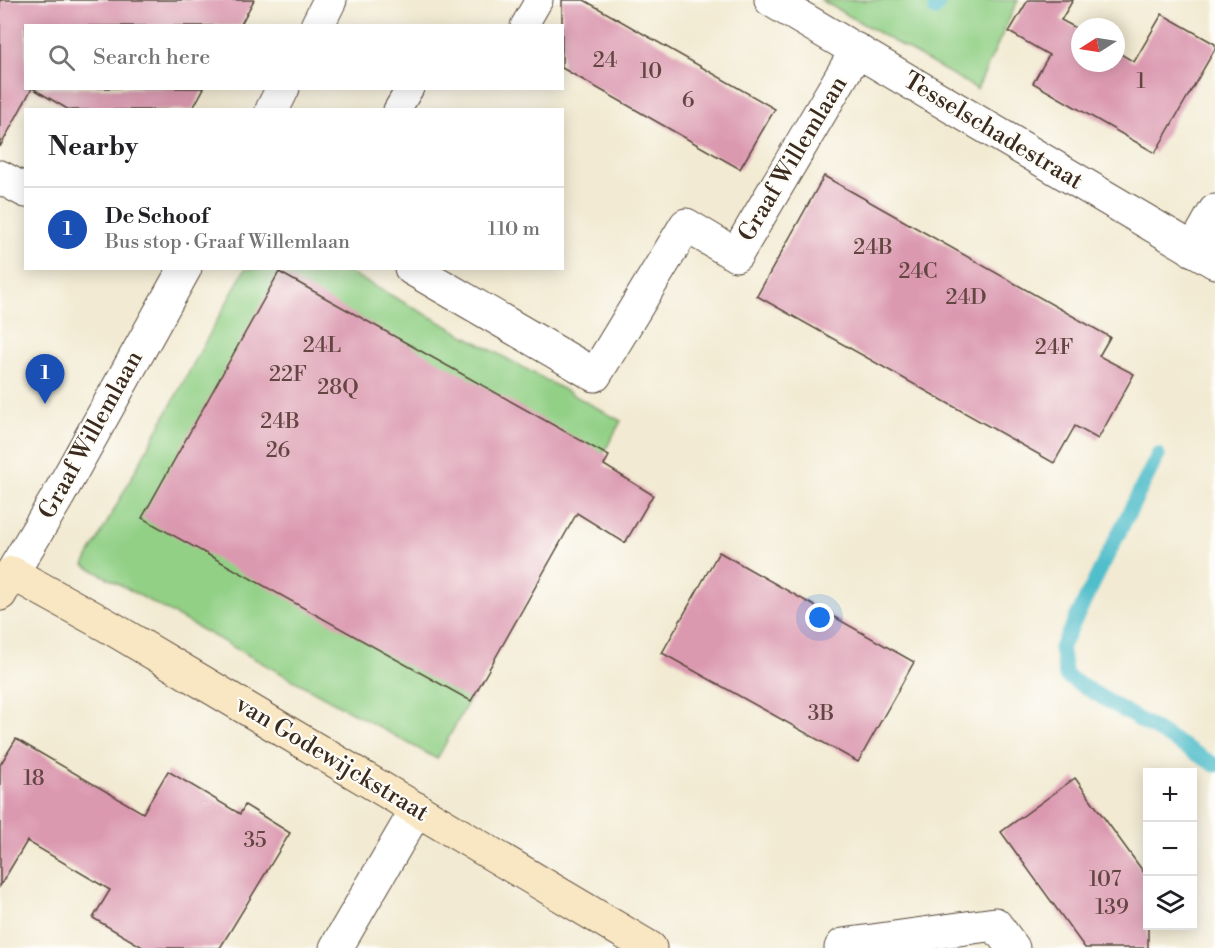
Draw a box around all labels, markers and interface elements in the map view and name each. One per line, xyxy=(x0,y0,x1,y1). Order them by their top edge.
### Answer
north arrow xyxy=(1071,18,1125,72)
search box xyxy=(24,24,564,90)
icon: search xyxy=(45,41,78,74)
text: Search here xyxy=(93,44,210,71)
house number: 24 xyxy=(593,48,617,74)
house number: 10 xyxy=(640,59,662,85)
street label: Tesselschadestraat xyxy=(898,66,1089,197)
house number: 1 xyxy=(1136,69,1146,95)
street label: Graaf Willemlaan xyxy=(732,71,854,247)
house number: 6 xyxy=(682,88,695,114)
text: Nearby xyxy=(48,131,138,163)
text: De Schoof xyxy=(105,203,209,230)
text: 1 xyxy=(63,217,72,242)
text: 110 m xyxy=(488,217,540,242)
text: Bus stop · Graaf Willemlaan xyxy=(105,230,350,255)
house number: 24B xyxy=(853,235,893,261)
house number: 24C xyxy=(898,259,938,285)
house number: 24D xyxy=(946,285,986,311)
house number: 24L xyxy=(303,333,341,359)
house number: 24F xyxy=(1035,335,1073,361)
street label: Graaf Willemlaan xyxy=(32,346,150,524)
pin: 1 xyxy=(26,354,64,404)
house number: 22F xyxy=(269,362,307,388)
house number: 28Q xyxy=(317,375,359,401)
house number: 24B xyxy=(260,409,300,435)
house number: 26 xyxy=(266,438,291,464)
your location xyxy=(805,603,834,632)
street label: van Godewijckstraat xyxy=(229,689,434,829)
house number: 3B xyxy=(808,701,834,727)
house number: 18 xyxy=(23,766,45,792)
map controls xyxy=(1143,768,1197,930)
button: + xyxy=(1143,768,1197,822)
button: − xyxy=(1143,822,1197,876)
house number: 35 xyxy=(243,828,267,854)
house number: 107 xyxy=(1089,867,1122,893)
button: layers xyxy=(1143,876,1197,930)
house number: 139 xyxy=(1095,895,1129,921)

